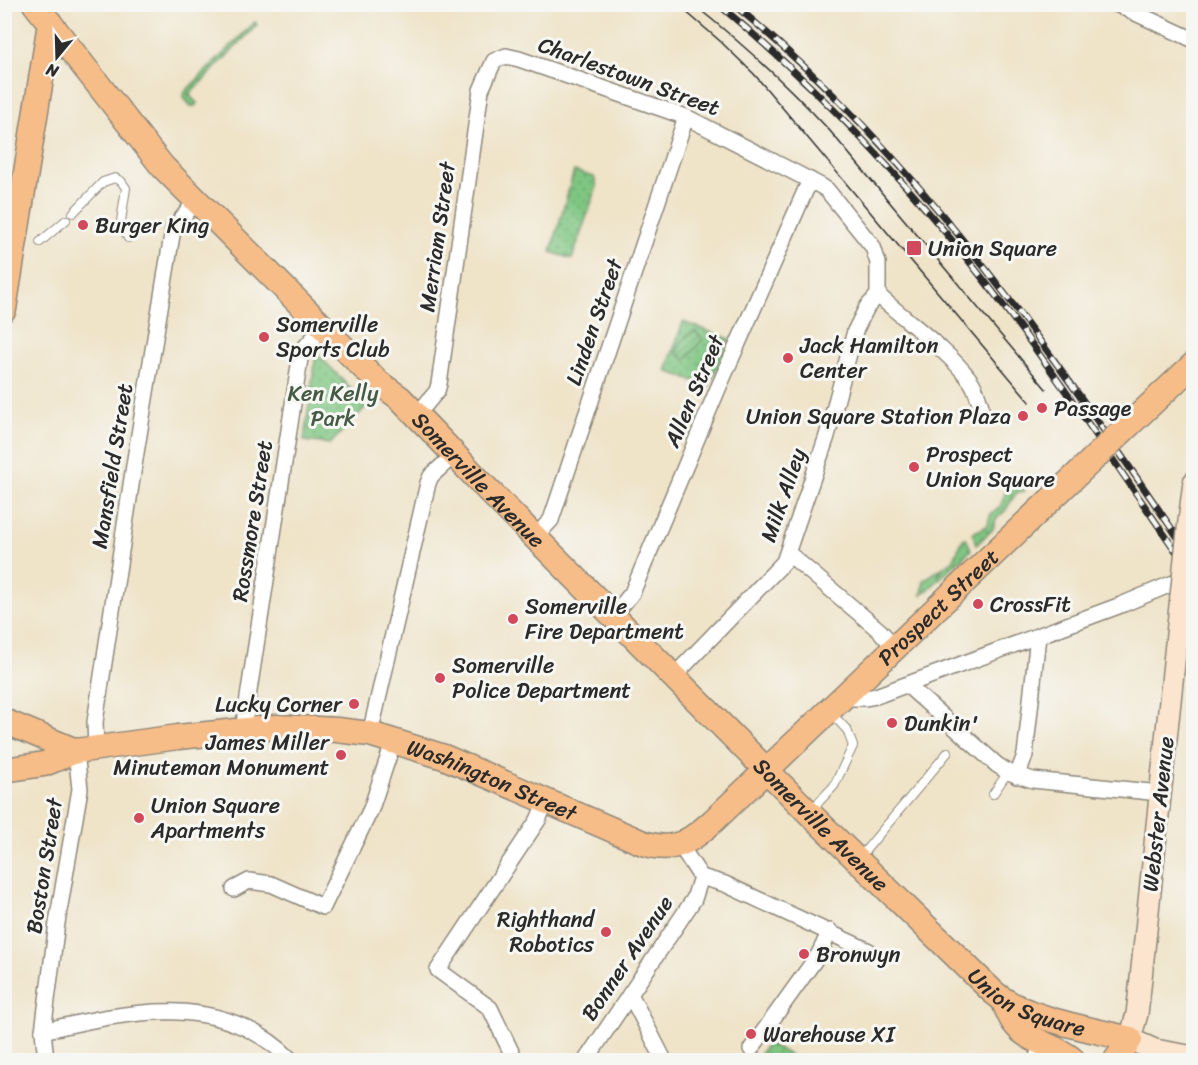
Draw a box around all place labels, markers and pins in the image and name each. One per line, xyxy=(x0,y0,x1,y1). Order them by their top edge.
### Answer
place label: Burger King xyxy=(95,206,209,245)
marker: Burger King xyxy=(76,218,90,232)
place label: Union Square xyxy=(928,229,1057,268)
marker: Union Square xyxy=(905,239,923,257)
place label: Somerville Sports Club xyxy=(276,305,390,369)
place label: Jack Hamilton Center xyxy=(799,326,938,390)
marker: Somerville Sports Club xyxy=(257,330,271,344)
marker: Jack Hamilton Center xyxy=(781,351,795,365)
place label: Passage xyxy=(1054,389,1132,428)
place label: Union Square Station Plaza xyxy=(746,397,1011,436)
marker: Passage xyxy=(1035,401,1049,415)
marker: Union Square Station Plaza xyxy=(1016,409,1030,423)
place label: Prospect Union Square xyxy=(926,435,1055,499)
marker: Prospect Union Square xyxy=(907,460,921,474)
place label: CrossFit xyxy=(990,585,1071,624)
place label: Somerville Fire Department xyxy=(525,587,684,651)
marker: CrossFit xyxy=(971,597,985,611)
marker: Somerville Fire Department xyxy=(506,612,520,626)
place label: Somerville Police Department xyxy=(452,646,631,710)
marker: Somerville Police Department xyxy=(433,671,447,685)
place label: Lucky Corner xyxy=(215,685,343,724)
marker: Lucky Corner xyxy=(347,697,361,711)
place label: Dunkin' xyxy=(904,704,979,743)
marker: Dunkin' xyxy=(885,716,899,730)
place label: James Miller Minuteman Monument xyxy=(113,723,331,787)
marker: James Miller Minuteman Monument xyxy=(334,748,348,762)
place label: Union Square Apartments xyxy=(150,786,280,850)
marker: Union Square Apartments xyxy=(132,811,146,825)
place label: Righthand Robotics xyxy=(497,900,595,964)
marker: Righthand Robotics xyxy=(599,925,613,939)
place label: Bronwyn xyxy=(816,935,901,974)
marker: Bronwyn xyxy=(797,947,811,961)
place label: Warehouse XI xyxy=(763,1015,896,1054)
marker: Warehouse XI xyxy=(744,1027,758,1041)

